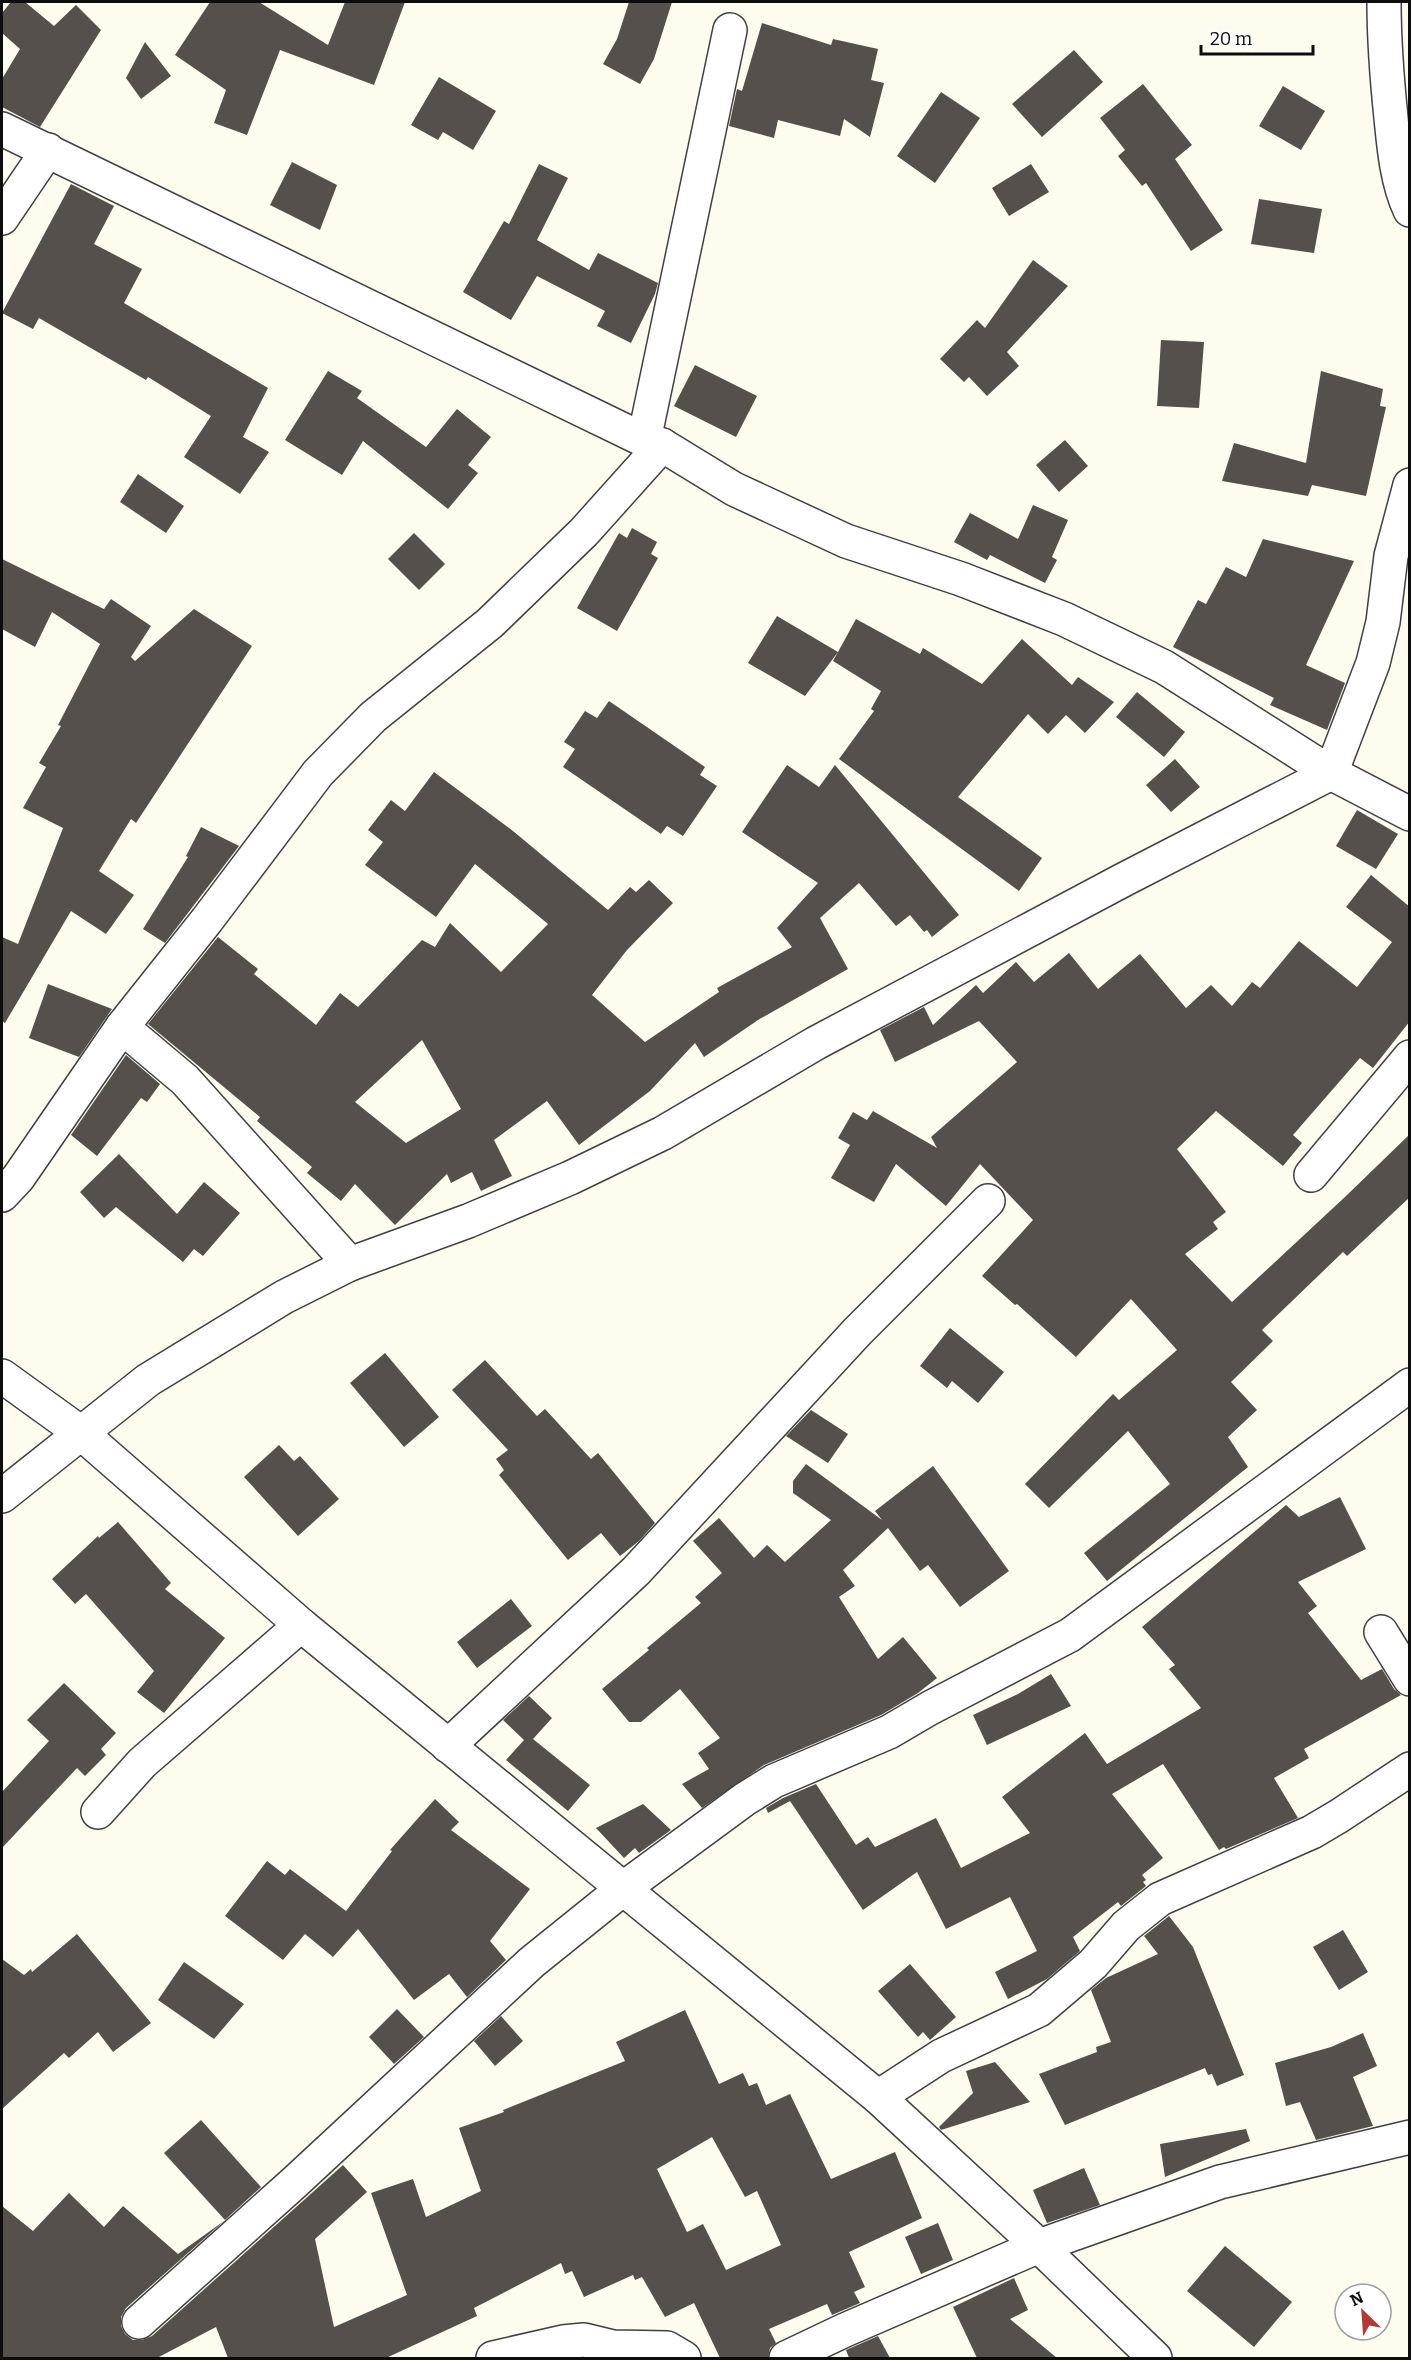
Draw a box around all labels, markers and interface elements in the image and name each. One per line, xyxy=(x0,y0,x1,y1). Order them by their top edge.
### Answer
scale bar xyxy=(1201,18,1314,56)
text: 20 m xyxy=(1210,28,1252,50)
north arrow xyxy=(1333,2282,1393,2342)
text: N xyxy=(1347,2288,1366,2310)

